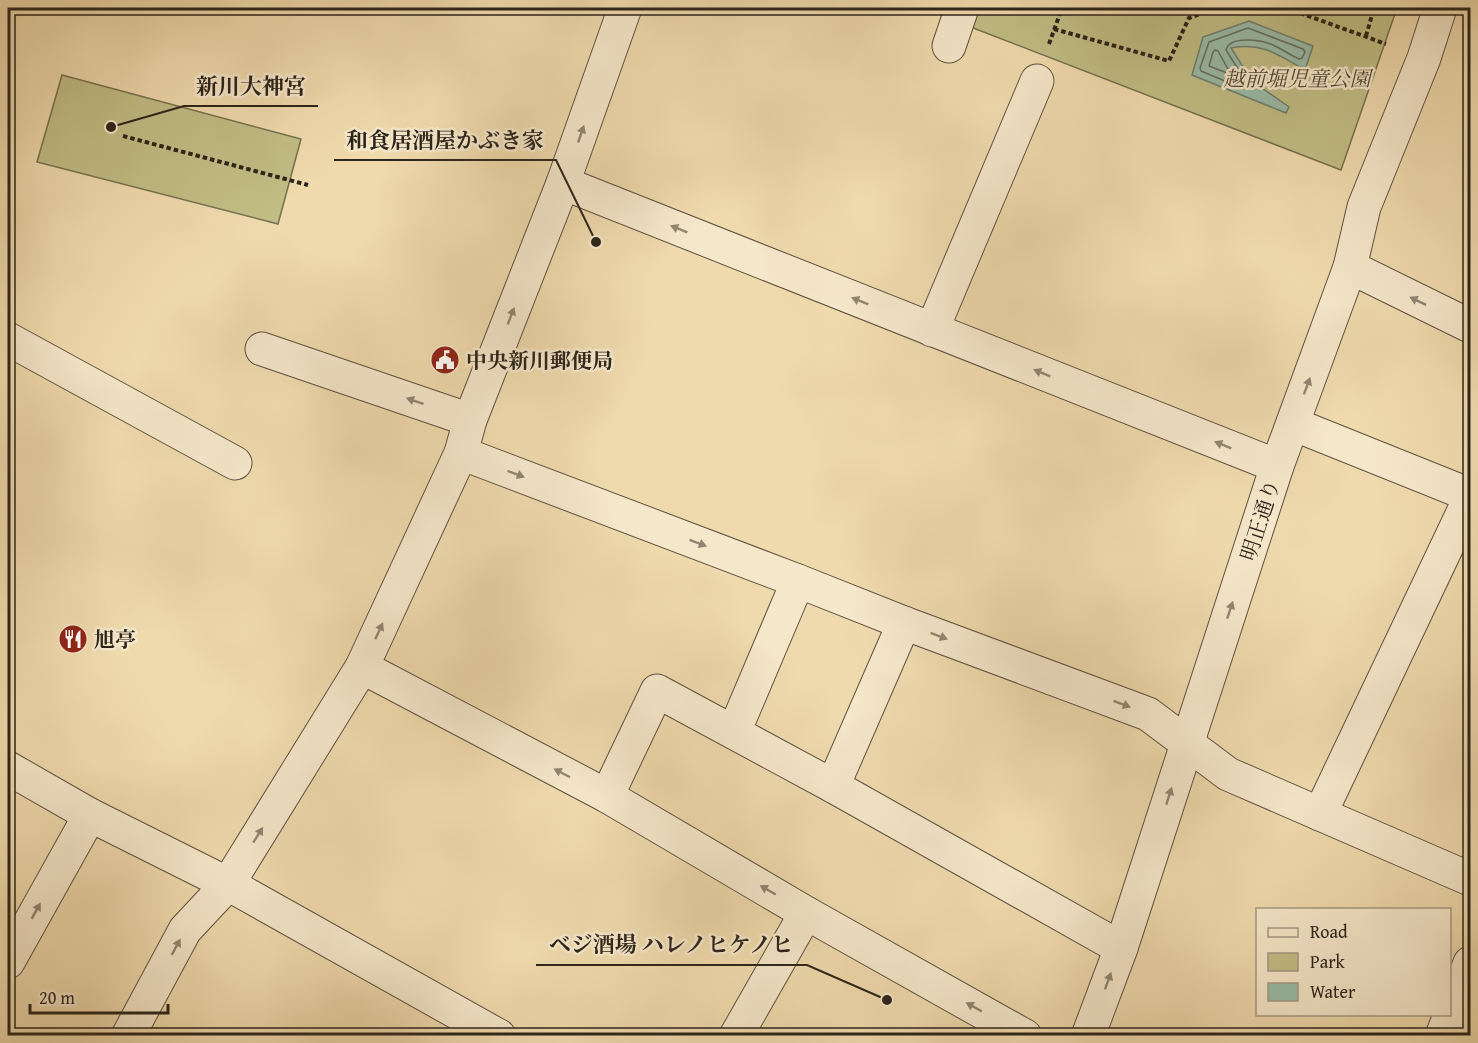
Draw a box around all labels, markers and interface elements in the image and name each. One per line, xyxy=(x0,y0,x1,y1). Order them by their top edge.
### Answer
park label: 越前堀児童公園 xyxy=(1224,63,1373,94)
callout: 新川大神宮 xyxy=(184,66,318,106)
text: 新川大神宮 xyxy=(196,70,306,102)
callout: 和食居酒屋かぶき家 xyxy=(334,120,556,160)
text: 和食居酒屋かぶき家 xyxy=(346,124,544,156)
one-way arrow xyxy=(576,125,586,143)
one-way arrow xyxy=(670,224,688,233)
one-way arrow xyxy=(851,296,869,306)
one-way arrow xyxy=(1409,296,1426,305)
one-way arrow xyxy=(507,307,516,325)
public building icon: 中央新川郵便局 xyxy=(429,344,461,376)
place label: 中央新川郵便局 xyxy=(466,345,613,376)
one-way arrow xyxy=(1032,368,1050,378)
one-way arrow xyxy=(1302,377,1312,395)
one-way arrow xyxy=(406,396,424,406)
one-way arrow xyxy=(1214,439,1232,449)
one-way arrow xyxy=(507,470,525,479)
street label: 明正通り xyxy=(1232,475,1288,565)
one-way arrow xyxy=(690,539,708,549)
one-way arrow xyxy=(1226,601,1235,619)
one-way arrow xyxy=(374,621,384,639)
restaurant icon: 旭亭 xyxy=(57,623,89,655)
place label: 旭亭 xyxy=(94,624,136,655)
one-way arrow xyxy=(930,632,948,641)
one-way arrow xyxy=(1113,700,1131,710)
one-way arrow xyxy=(554,768,571,778)
one-way arrow xyxy=(1165,787,1175,805)
one-way arrow xyxy=(253,827,264,843)
one-way arrow xyxy=(760,885,776,896)
one-way arrow xyxy=(31,902,41,919)
legend xyxy=(1256,908,1451,1016)
text: Road xyxy=(1310,918,1348,945)
callout: ベジ酒場 ハレノヒケノヒ xyxy=(536,925,807,965)
text: ベジ酒場 ハレノヒケノヒ xyxy=(549,928,793,960)
one-way arrow xyxy=(171,938,181,955)
text: Park xyxy=(1310,948,1346,975)
one-way arrow xyxy=(1104,972,1114,990)
scale bar xyxy=(30,977,168,1015)
text: Water xyxy=(1310,978,1356,1005)
text: 20 m xyxy=(39,984,75,1011)
one-way arrow xyxy=(965,1002,982,1012)

